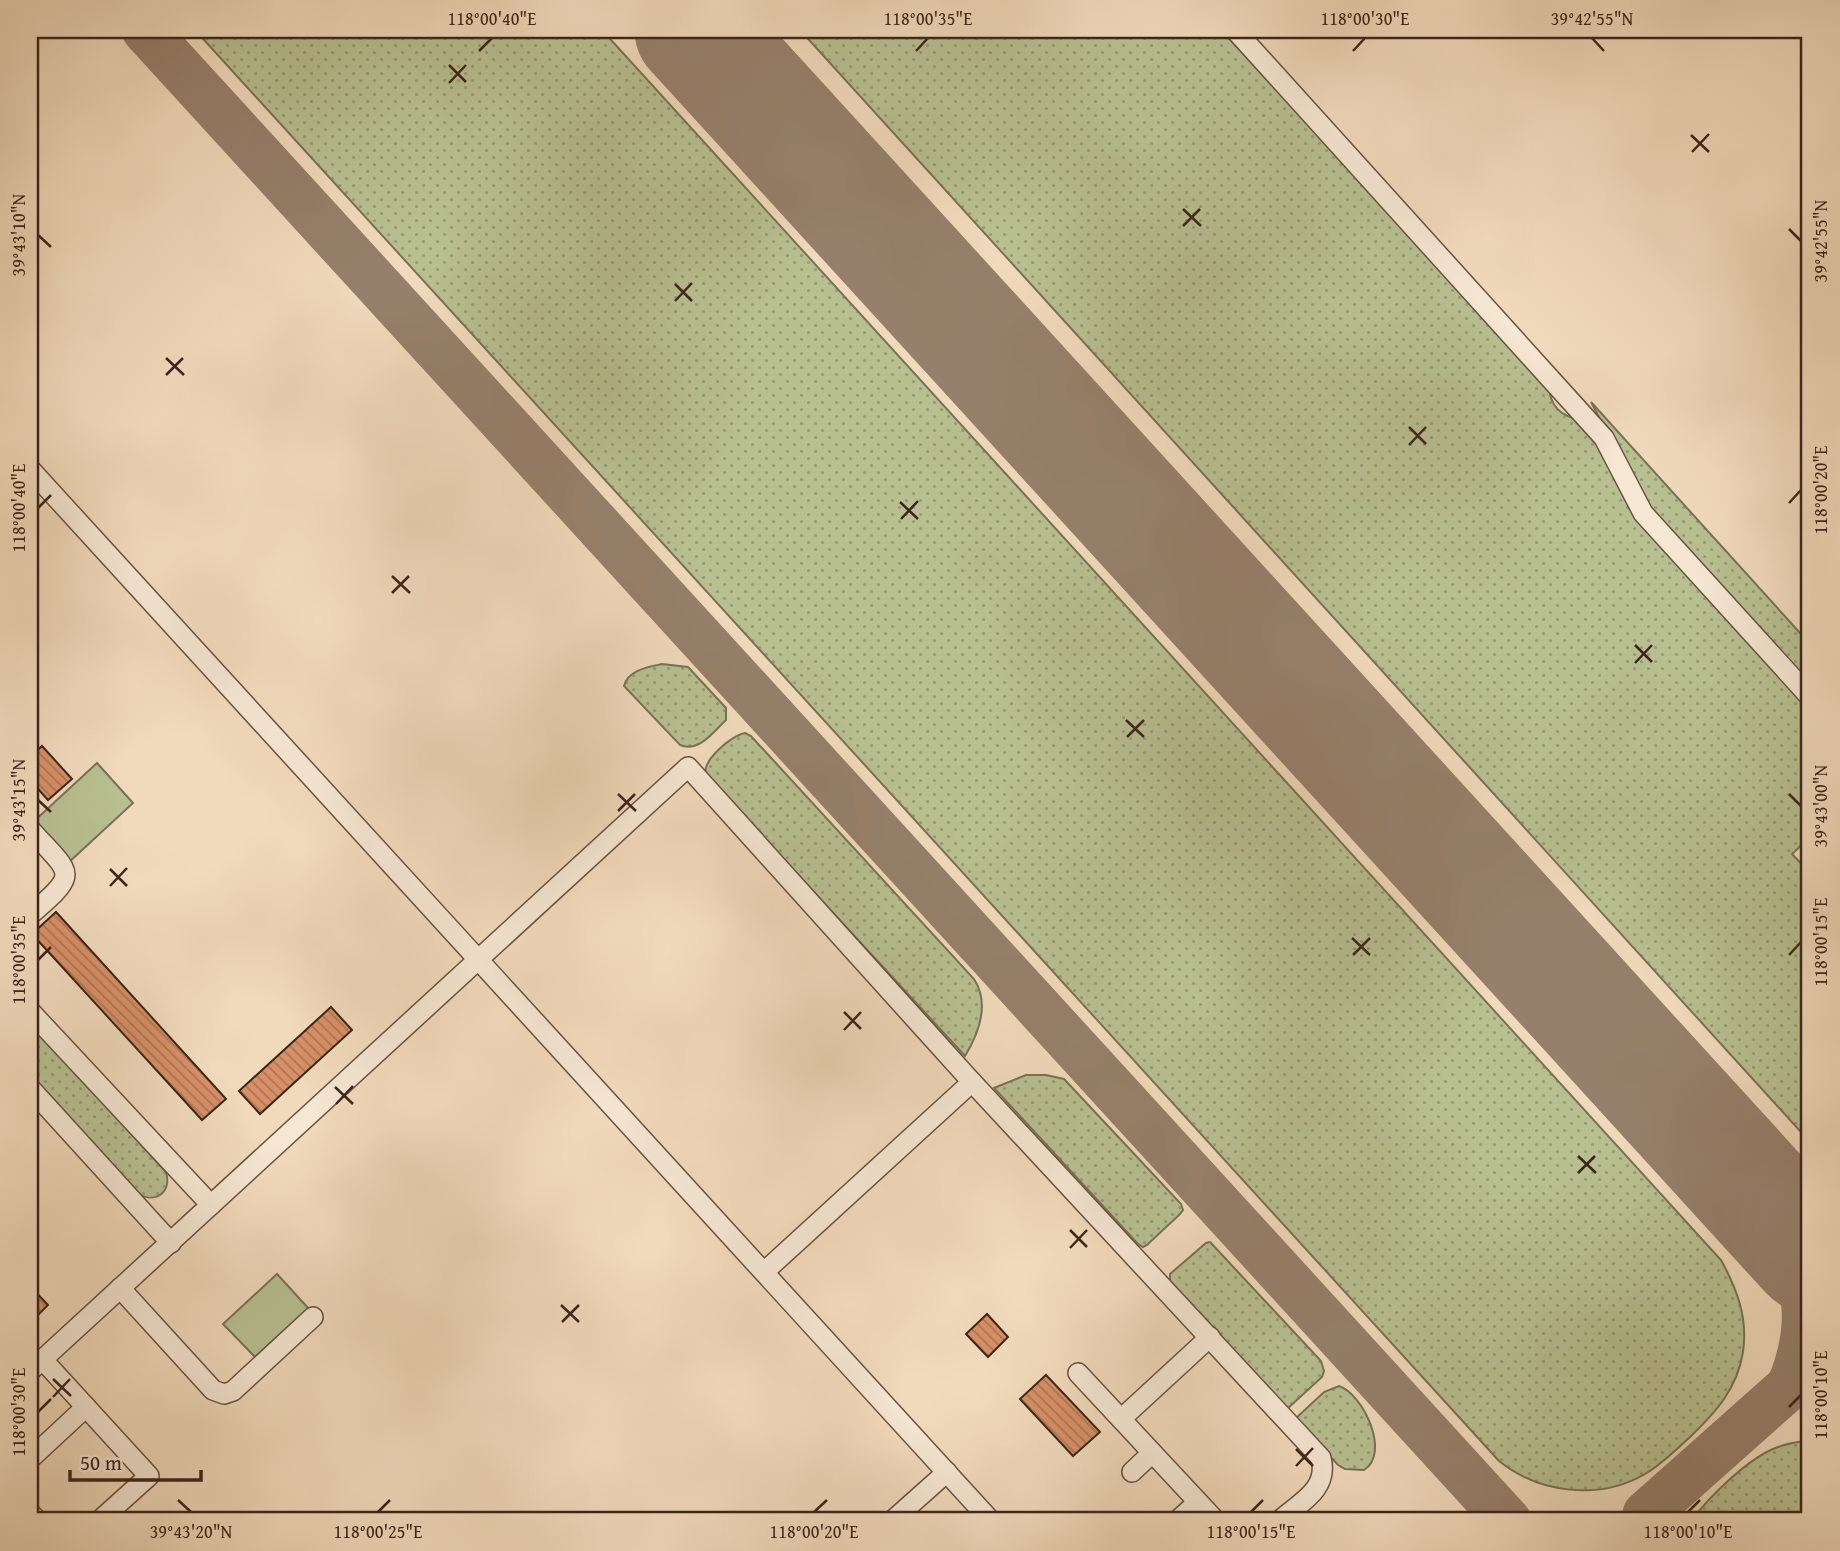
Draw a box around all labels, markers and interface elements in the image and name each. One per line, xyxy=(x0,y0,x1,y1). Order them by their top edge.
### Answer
text: 118°00'40"E xyxy=(448,5,536,32)
text: 118°00'35"E xyxy=(884,5,972,32)
text: 118°00'30"E xyxy=(1321,5,1409,32)
text: 39°42'55"N xyxy=(1551,5,1634,32)
text: 39°43'10"N xyxy=(5,193,32,276)
text: 39°42'55"N xyxy=(1807,199,1834,282)
text: 118°00'20"E xyxy=(1807,446,1834,534)
text: 118°00'40"E xyxy=(5,464,32,552)
text: 39°43'15"N xyxy=(5,758,32,841)
text: 39°43'00"N xyxy=(1807,764,1834,847)
text: 118°00'15"E xyxy=(1807,898,1834,986)
text: 118°00'35"E xyxy=(5,916,32,1004)
text: 118°00'10"E xyxy=(1807,1351,1834,1439)
text: 118°00'30"E xyxy=(5,1368,32,1456)
scale bar xyxy=(70,1439,201,1483)
text: 50 m xyxy=(80,1447,122,1478)
text: 39°43'20"N xyxy=(150,1518,233,1545)
text: 118°00'25"E xyxy=(334,1518,422,1545)
text: 118°00'20"E xyxy=(770,1518,858,1545)
text: 118°00'15"E xyxy=(1207,1518,1295,1545)
text: 118°00'10"E xyxy=(1644,1518,1732,1545)

